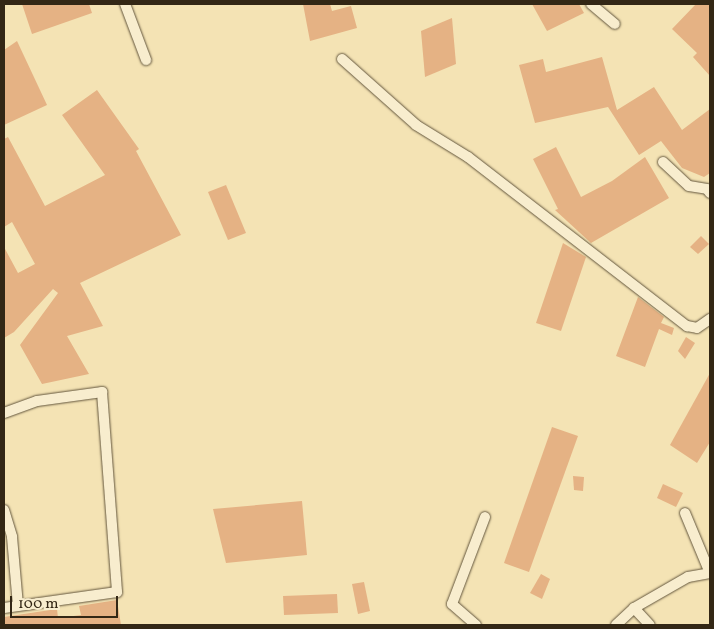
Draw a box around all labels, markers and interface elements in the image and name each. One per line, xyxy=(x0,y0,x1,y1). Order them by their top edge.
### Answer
scale bar xyxy=(12,586,120,618)
text: 100 m xyxy=(18,594,58,615)

